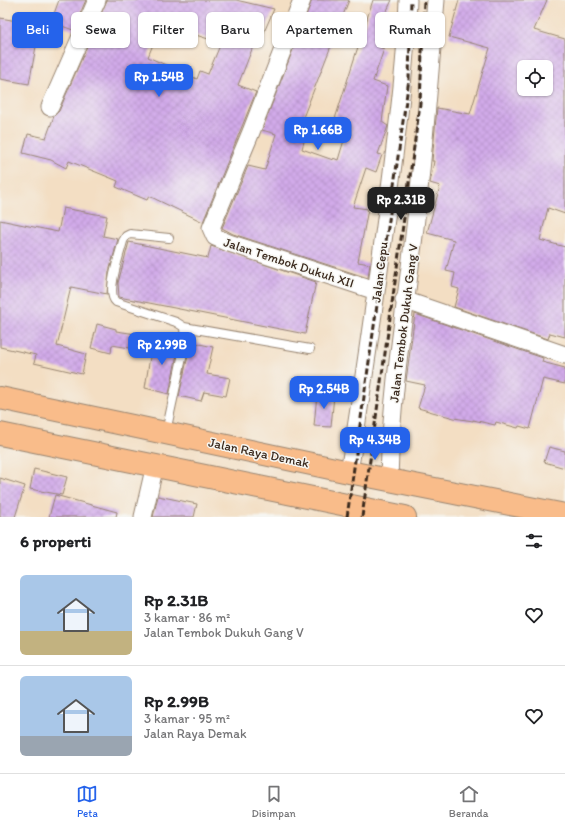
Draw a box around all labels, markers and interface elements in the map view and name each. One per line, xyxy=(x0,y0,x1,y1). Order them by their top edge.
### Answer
chip: Beli xyxy=(12,12,63,48)
chip: Sewa xyxy=(71,12,130,48)
chip: Filter xyxy=(138,12,198,48)
chip: Baru xyxy=(206,12,264,48)
chip: Apartemen xyxy=(272,12,367,48)
chip: Rumah xyxy=(375,12,445,48)
map controls xyxy=(517,60,553,96)
button: locate xyxy=(517,60,553,96)
pin: Rp 1.54B xyxy=(118,64,200,98)
text: Rp 1.54B xyxy=(134,69,184,84)
pin: Rp 1.66B xyxy=(277,117,359,151)
text: Rp 1.66B xyxy=(293,122,343,137)
pin: Rp 2.31B xyxy=(360,187,442,221)
text: Rp 2.31B xyxy=(376,192,426,207)
street label: Jalan Tembok Dukuh XII xyxy=(222,234,356,291)
street label: Jalan Cepu xyxy=(368,241,391,303)
street label: Jalan Tembok Dukuh Gang V xyxy=(386,243,421,403)
pin: Rp 2.99B xyxy=(121,332,203,366)
text: Rp 2.99B xyxy=(137,337,187,352)
pin: Rp 2.54B xyxy=(283,376,365,410)
text: Rp 2.54B xyxy=(299,381,349,396)
pin: Rp 4.34B xyxy=(334,427,416,461)
text: Rp 4.34B xyxy=(349,432,401,447)
street label: Jalan Raya Demak xyxy=(207,434,311,471)
icon: filters xyxy=(523,530,545,552)
text: 6 properti xyxy=(20,531,91,551)
text: Rp 2.31B xyxy=(144,590,208,610)
icon: home xyxy=(52,591,100,639)
icon: heart xyxy=(523,604,545,626)
text: 3 kamar · 86 m² xyxy=(144,610,230,625)
text: Jalan Tembok Dukuh Gang V xyxy=(144,625,304,640)
text: Rp 2.99B xyxy=(144,691,209,711)
icon: home xyxy=(52,692,100,740)
icon: heart xyxy=(523,705,545,727)
text: 3 kamar · 95 m² xyxy=(144,711,230,726)
text: Jalan Raya Demak xyxy=(144,726,247,741)
tab: Peta xyxy=(76,783,98,820)
tab: Disimpan xyxy=(251,783,296,820)
tab: Beranda xyxy=(449,783,489,820)

